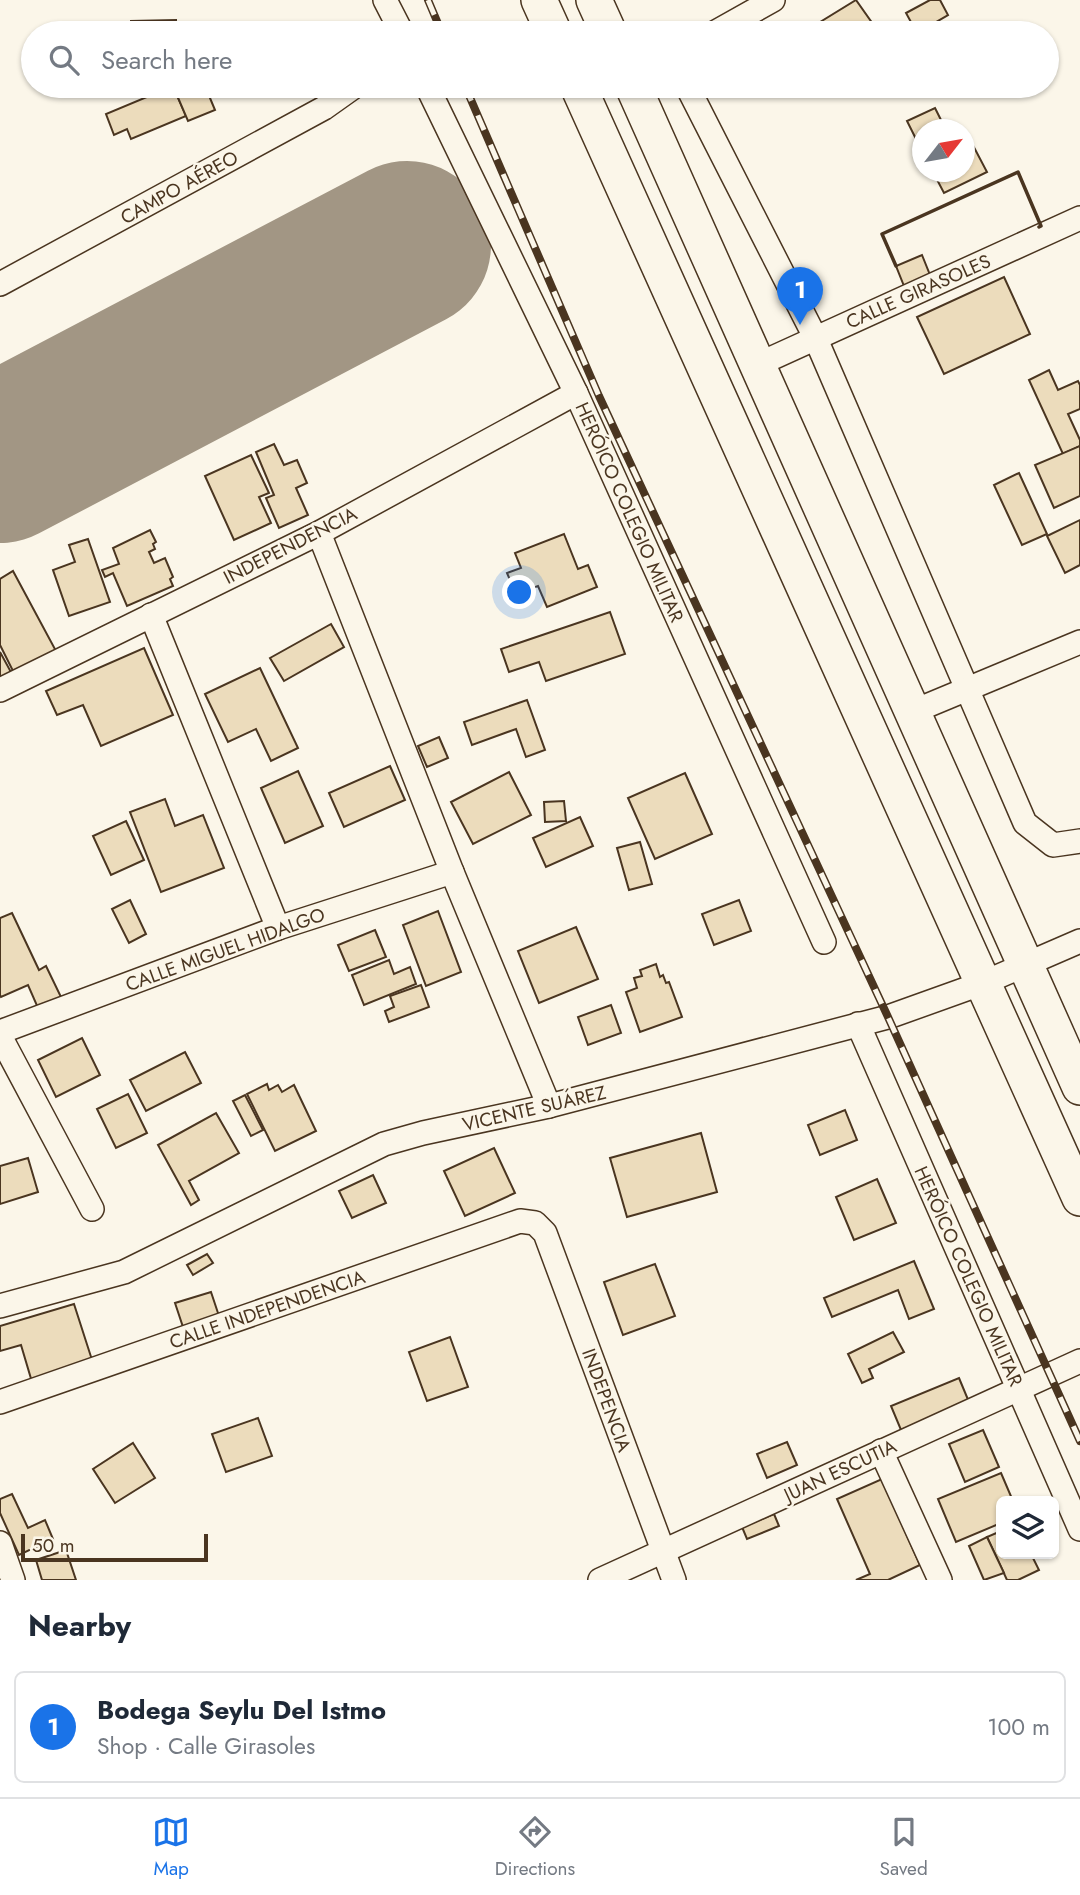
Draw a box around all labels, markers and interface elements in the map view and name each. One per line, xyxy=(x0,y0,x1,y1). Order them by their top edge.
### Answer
search box xyxy=(21,21,1059,98)
icon: search xyxy=(45,41,83,79)
text: Search here xyxy=(101,41,233,79)
north arrow xyxy=(912,119,975,182)
street label: CAMPO AÉREO xyxy=(115,144,243,231)
street label: CALLE GIRASOLES xyxy=(841,247,995,335)
pin: 1 xyxy=(777,267,823,325)
street label: HERÓICO COLEGIO MILITAR xyxy=(569,398,691,627)
street label: INDEPENDENCIA xyxy=(219,500,362,591)
your location xyxy=(502,575,536,609)
street label: CALLE MIGUEL HIDALGO xyxy=(122,901,329,998)
street label: VICENTE SUÁREZ xyxy=(460,1079,609,1138)
street label: HERÓICO COLEGIO MILITAR xyxy=(908,1162,1030,1391)
street label: CALLE INDEPENDENCIA xyxy=(166,1263,369,1356)
street label: INDEPENCIA xyxy=(575,1345,638,1456)
street label: JUAN ESCUTIA xyxy=(777,1432,901,1510)
map controls xyxy=(996,1496,1059,1559)
button: layers xyxy=(996,1496,1059,1559)
scale bar xyxy=(21,1531,208,1563)
text: 50 m xyxy=(32,1532,75,1559)
text: Nearby xyxy=(28,1604,131,1647)
text: Bodega Seylu Del Istmo xyxy=(97,1691,386,1729)
text: 1 xyxy=(47,1710,59,1744)
text: 100 m xyxy=(987,1710,1050,1744)
text: Shop · Calle Girasoles xyxy=(97,1729,315,1763)
tab: Map xyxy=(152,1813,190,1882)
tab: Directions xyxy=(495,1813,575,1882)
tab: Saved xyxy=(880,1813,928,1882)

